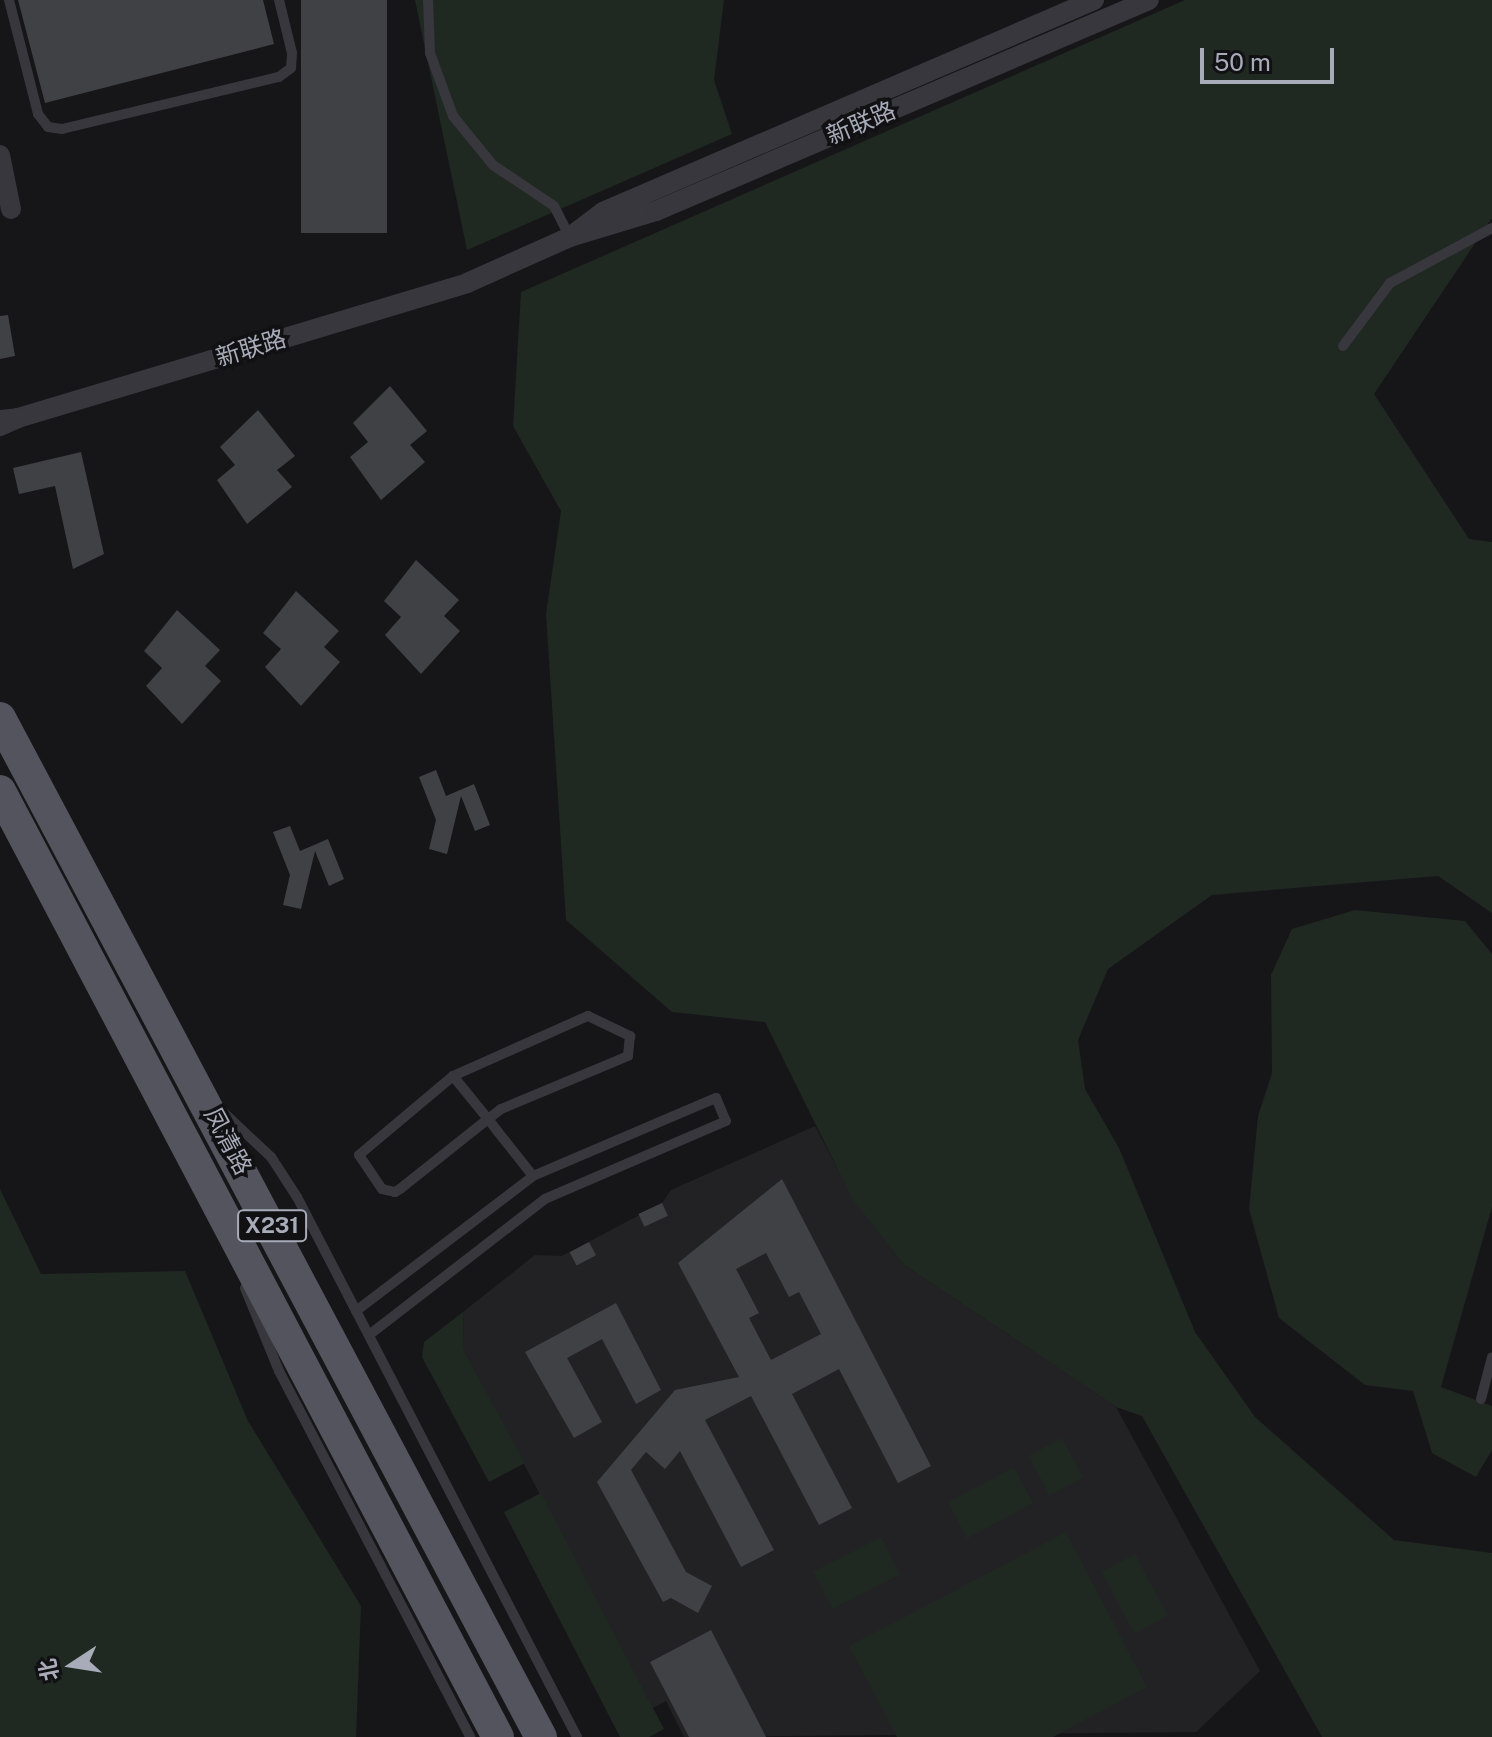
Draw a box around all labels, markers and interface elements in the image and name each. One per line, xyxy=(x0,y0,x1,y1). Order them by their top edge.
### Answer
scale bar xyxy=(1204,32,1338,82)
text: 50 m xyxy=(1214,48,1271,76)
street label: 新联路 xyxy=(822,96,900,150)
street label: 新联路 xyxy=(212,324,290,372)
street label: 凤清路 xyxy=(198,1102,258,1180)
road number: X231 xyxy=(236,1208,308,1244)
north arrow xyxy=(32,1625,112,1705)
text: 北 xyxy=(34,1657,64,1683)

